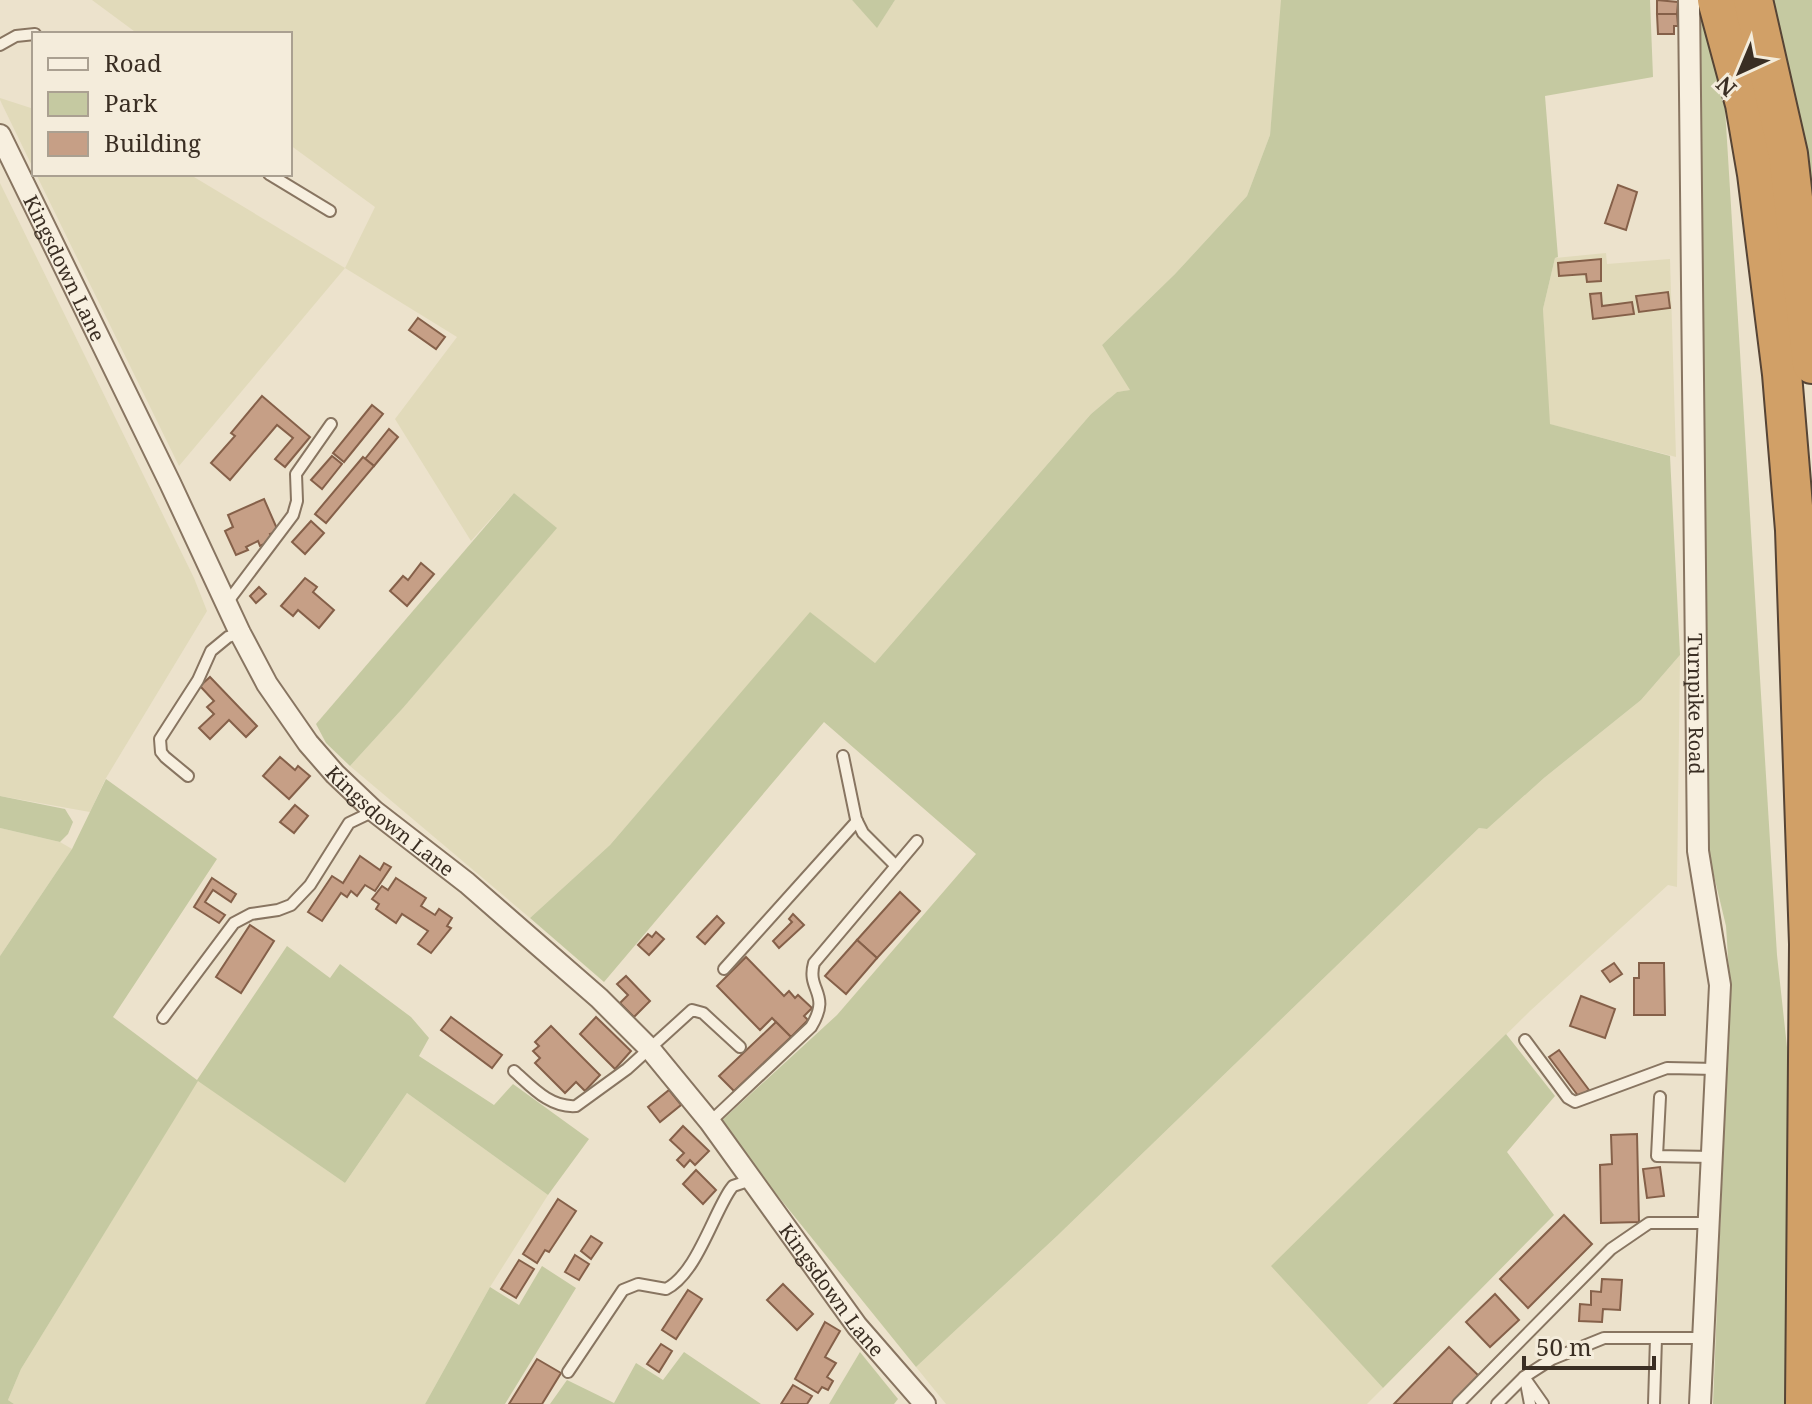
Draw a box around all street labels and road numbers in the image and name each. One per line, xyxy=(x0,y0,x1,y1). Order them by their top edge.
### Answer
street label: Kingsdown Lane xyxy=(18,190,112,346)
street label: Turnpike Road xyxy=(1682,633,1711,775)
street label: Kingsdown Lane xyxy=(320,760,460,882)
street label: Kingsdown Lane xyxy=(774,1218,891,1362)

